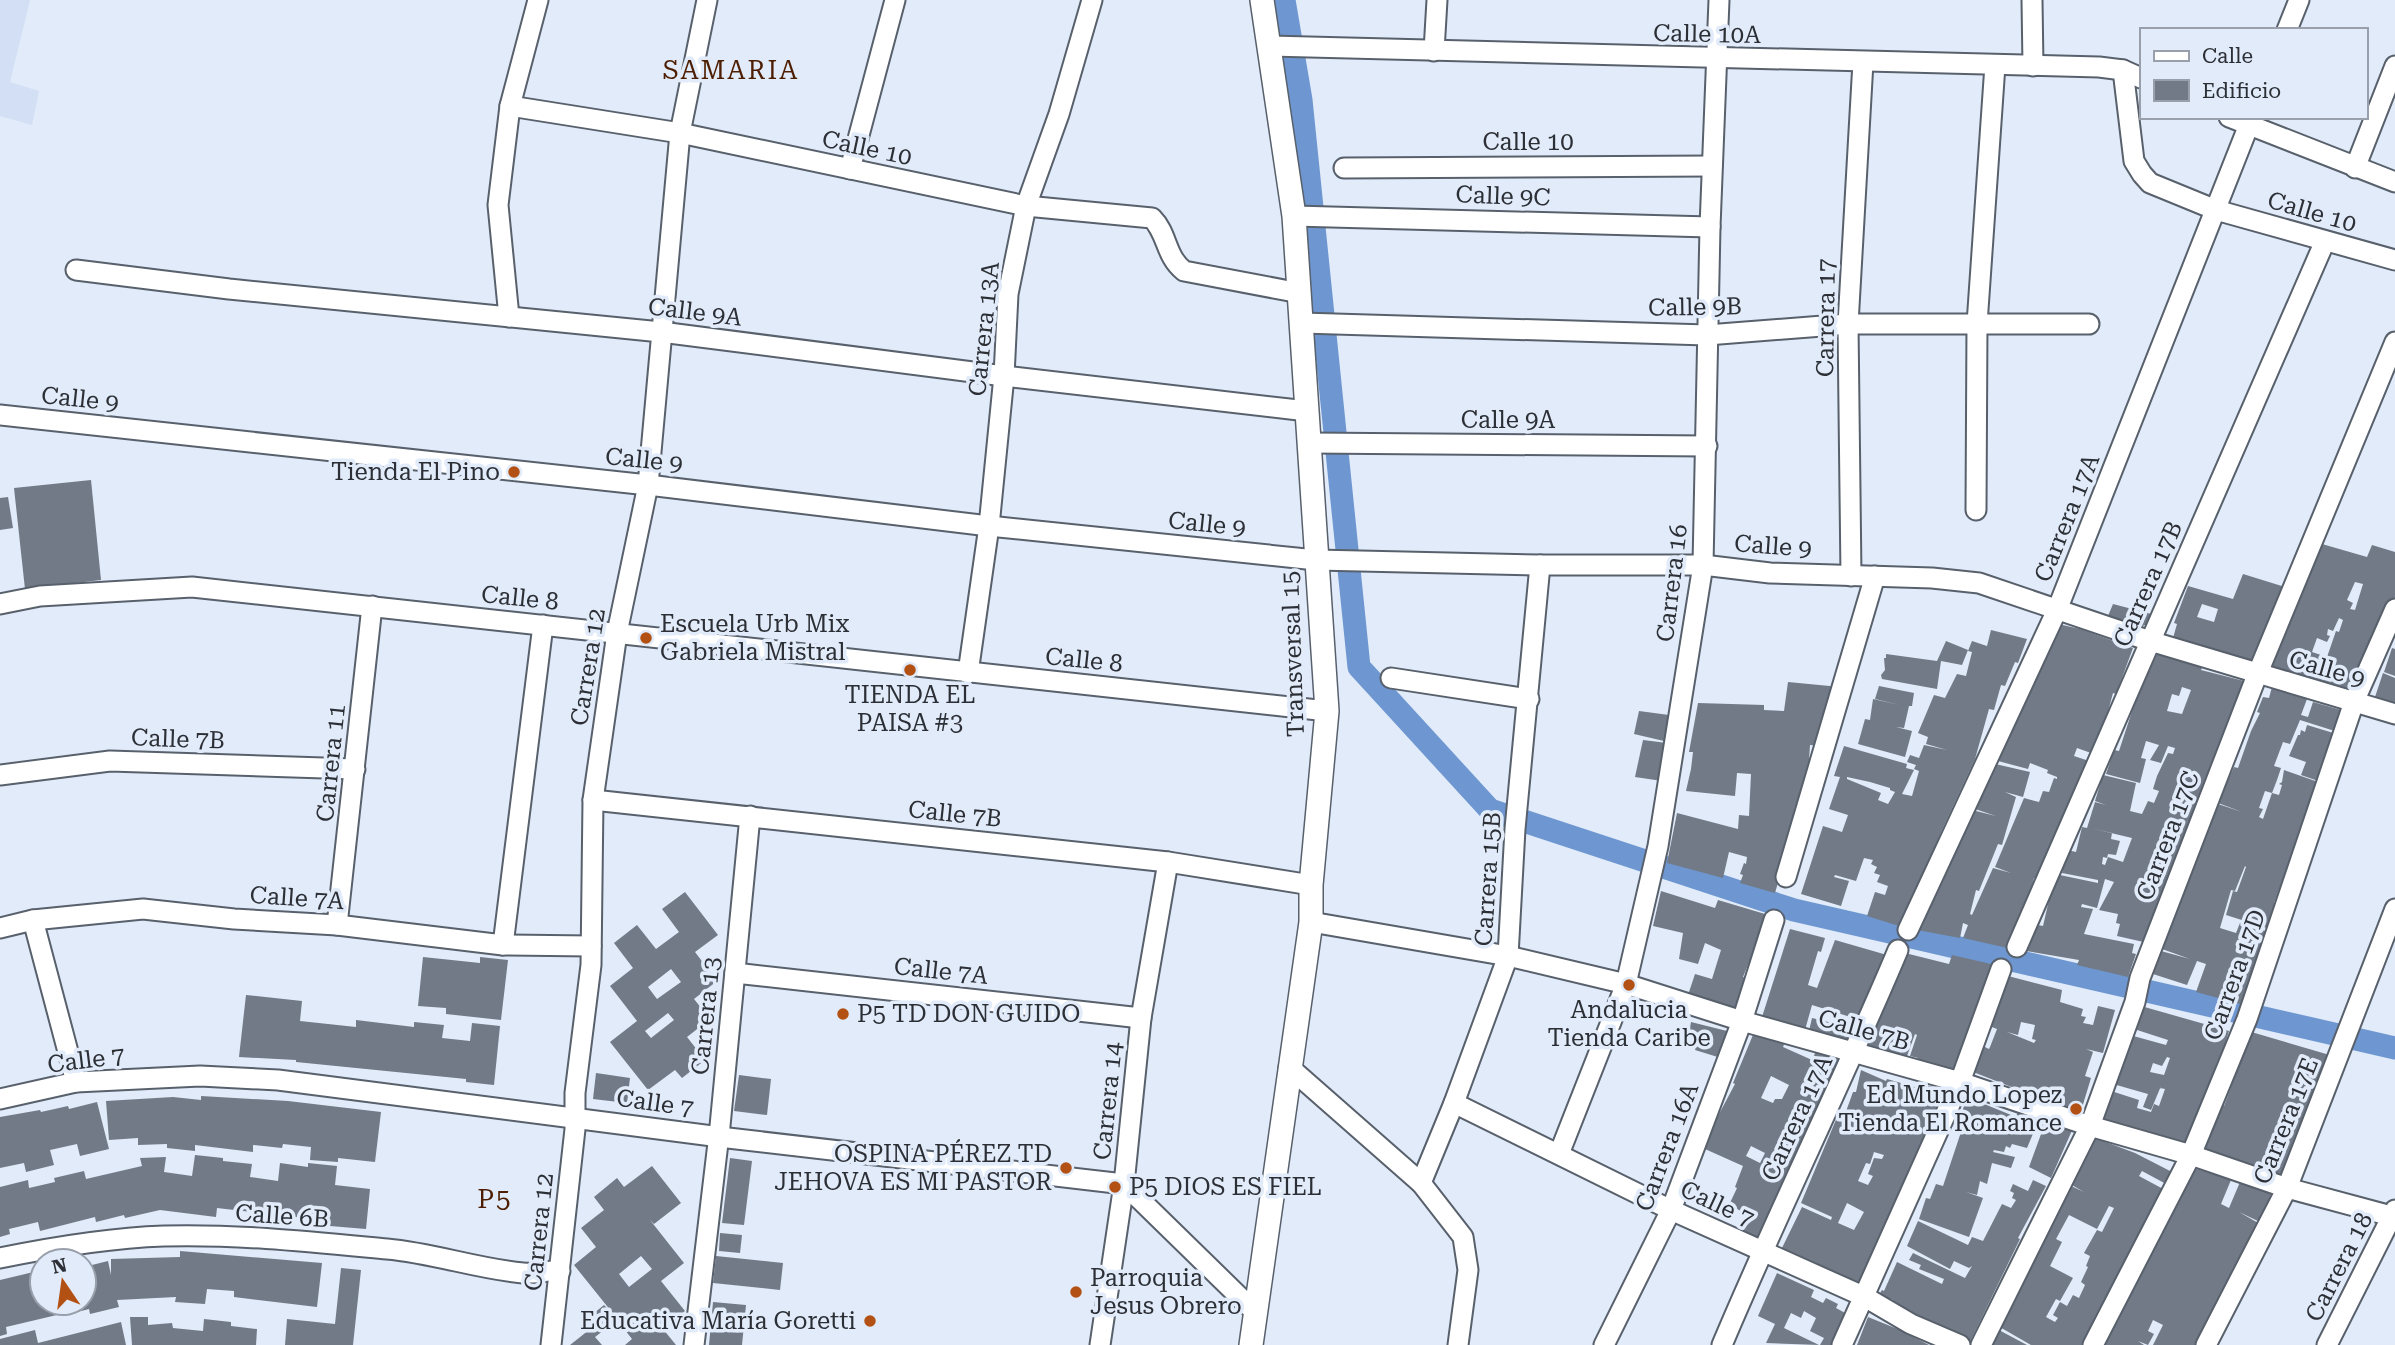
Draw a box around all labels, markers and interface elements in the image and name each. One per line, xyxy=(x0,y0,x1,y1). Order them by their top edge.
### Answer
street label: Calle 10A xyxy=(1653,19,1761,49)
legend xyxy=(2140,28,2367,119)
text: Calle xyxy=(2202,44,2253,68)
district label: SAMARIA xyxy=(662,55,800,85)
text: Edificio xyxy=(2202,79,2281,103)
street label: Calle 10 xyxy=(819,125,915,171)
street label: Calle 10 xyxy=(1482,128,1574,156)
street label: Calle 9C xyxy=(1455,180,1551,212)
street label: Calle 10 xyxy=(2264,186,2360,238)
street label: Carrera 17 xyxy=(1811,259,1841,377)
street label: Carrera 13A xyxy=(963,260,1005,398)
street label: Calle 9A xyxy=(646,292,744,332)
street label: Calle 9B xyxy=(1648,292,1742,322)
street label: Calle 9 xyxy=(40,381,120,417)
street label: Calle 9A xyxy=(1461,406,1555,434)
street label: Calle 9 xyxy=(604,442,684,478)
street label: Carrera 17A xyxy=(2029,450,2105,586)
place label: Tienda El Pino xyxy=(331,458,500,486)
marker: Tienda El Pino xyxy=(506,464,522,480)
street label: Calle 9 xyxy=(1167,506,1247,542)
street label: Carrera 17B xyxy=(2108,517,2188,651)
street label: Carrera 16 xyxy=(1651,523,1693,643)
street label: Calle 9 xyxy=(1733,529,1813,563)
street label: Transversal 15 xyxy=(1276,570,1310,738)
street label: Calle 8 xyxy=(480,580,560,616)
street label: Carrera 12 xyxy=(565,606,611,728)
place label: Escuela Urb Mix Gabriela Mistral xyxy=(660,610,850,666)
marker: Escuela Urb Mix Gabriela Mistral xyxy=(638,630,654,646)
street label: Calle 8 xyxy=(1044,642,1124,678)
street label: Calle 9 xyxy=(2286,645,2368,693)
marker: TIENDA EL PAISA #3 xyxy=(902,662,918,678)
place label: TIENDA EL PAISA #3 xyxy=(845,681,975,737)
street label: Carrera 11 xyxy=(311,703,351,823)
street label: Calle 7B xyxy=(131,723,225,755)
street label: Carrera 17C xyxy=(2131,768,2205,904)
street label: Calle 7B xyxy=(907,795,1003,833)
street label: Carrera 15B xyxy=(1469,811,1507,947)
street label: Calle 7A xyxy=(249,881,345,915)
street label: Carrera 17D xyxy=(2198,906,2272,1044)
street label: Calle 7A xyxy=(893,952,990,990)
street label: Carrera 13 xyxy=(686,956,726,1076)
marker: Andalucia Tienda Caribe xyxy=(1621,977,1637,993)
place label: Andalucia Tienda Caribe xyxy=(1547,996,1711,1052)
place label: P5 TD DON GUIDO xyxy=(857,1000,1080,1028)
street label: Calle 7B xyxy=(1815,1004,1913,1056)
marker: P5 TD DON GUIDO xyxy=(835,1006,851,1022)
street label: Carrera 14 xyxy=(1088,1040,1128,1161)
street label: Calle 7 xyxy=(46,1041,126,1079)
street label: Carrera 17A xyxy=(1756,1051,1838,1185)
street label: Carrera 17E xyxy=(2248,1054,2324,1188)
street label: Carrera 16A xyxy=(1630,1079,1704,1215)
place label: Ed Mundo Lopez Tienda El Romance xyxy=(1838,1081,2062,1137)
street label: Calle 7 xyxy=(615,1084,695,1122)
marker: Ed Mundo Lopez Tienda El Romance xyxy=(2068,1101,2084,1117)
place label: OSPINA PÉREZ TD JEHOVA ES MI PASTOR xyxy=(774,1139,1052,1196)
marker: OSPINA PÉREZ TD JEHOVA ES MI PASTOR xyxy=(1058,1160,1074,1176)
street label: Carrera 12 xyxy=(519,1172,559,1292)
place label: P5 DIOS ES FIEL xyxy=(1129,1173,1322,1201)
street label: Calle 7 xyxy=(1676,1175,1758,1233)
marker: P5 DIOS ES FIEL xyxy=(1107,1179,1123,1195)
district label: P5 xyxy=(477,1184,513,1214)
street label: Calle 6B xyxy=(234,1199,330,1233)
street label: Carrera 18 xyxy=(2300,1208,2378,1326)
north arrow xyxy=(28,1247,98,1317)
text: N xyxy=(50,1253,69,1279)
place label: Parroquia Jesus Obrero xyxy=(1090,1264,1242,1320)
marker: Parroquia Jesus Obrero xyxy=(1068,1284,1084,1300)
place label: Educativa María Goretti xyxy=(580,1307,856,1335)
marker: Educativa María Goretti xyxy=(862,1313,878,1329)

